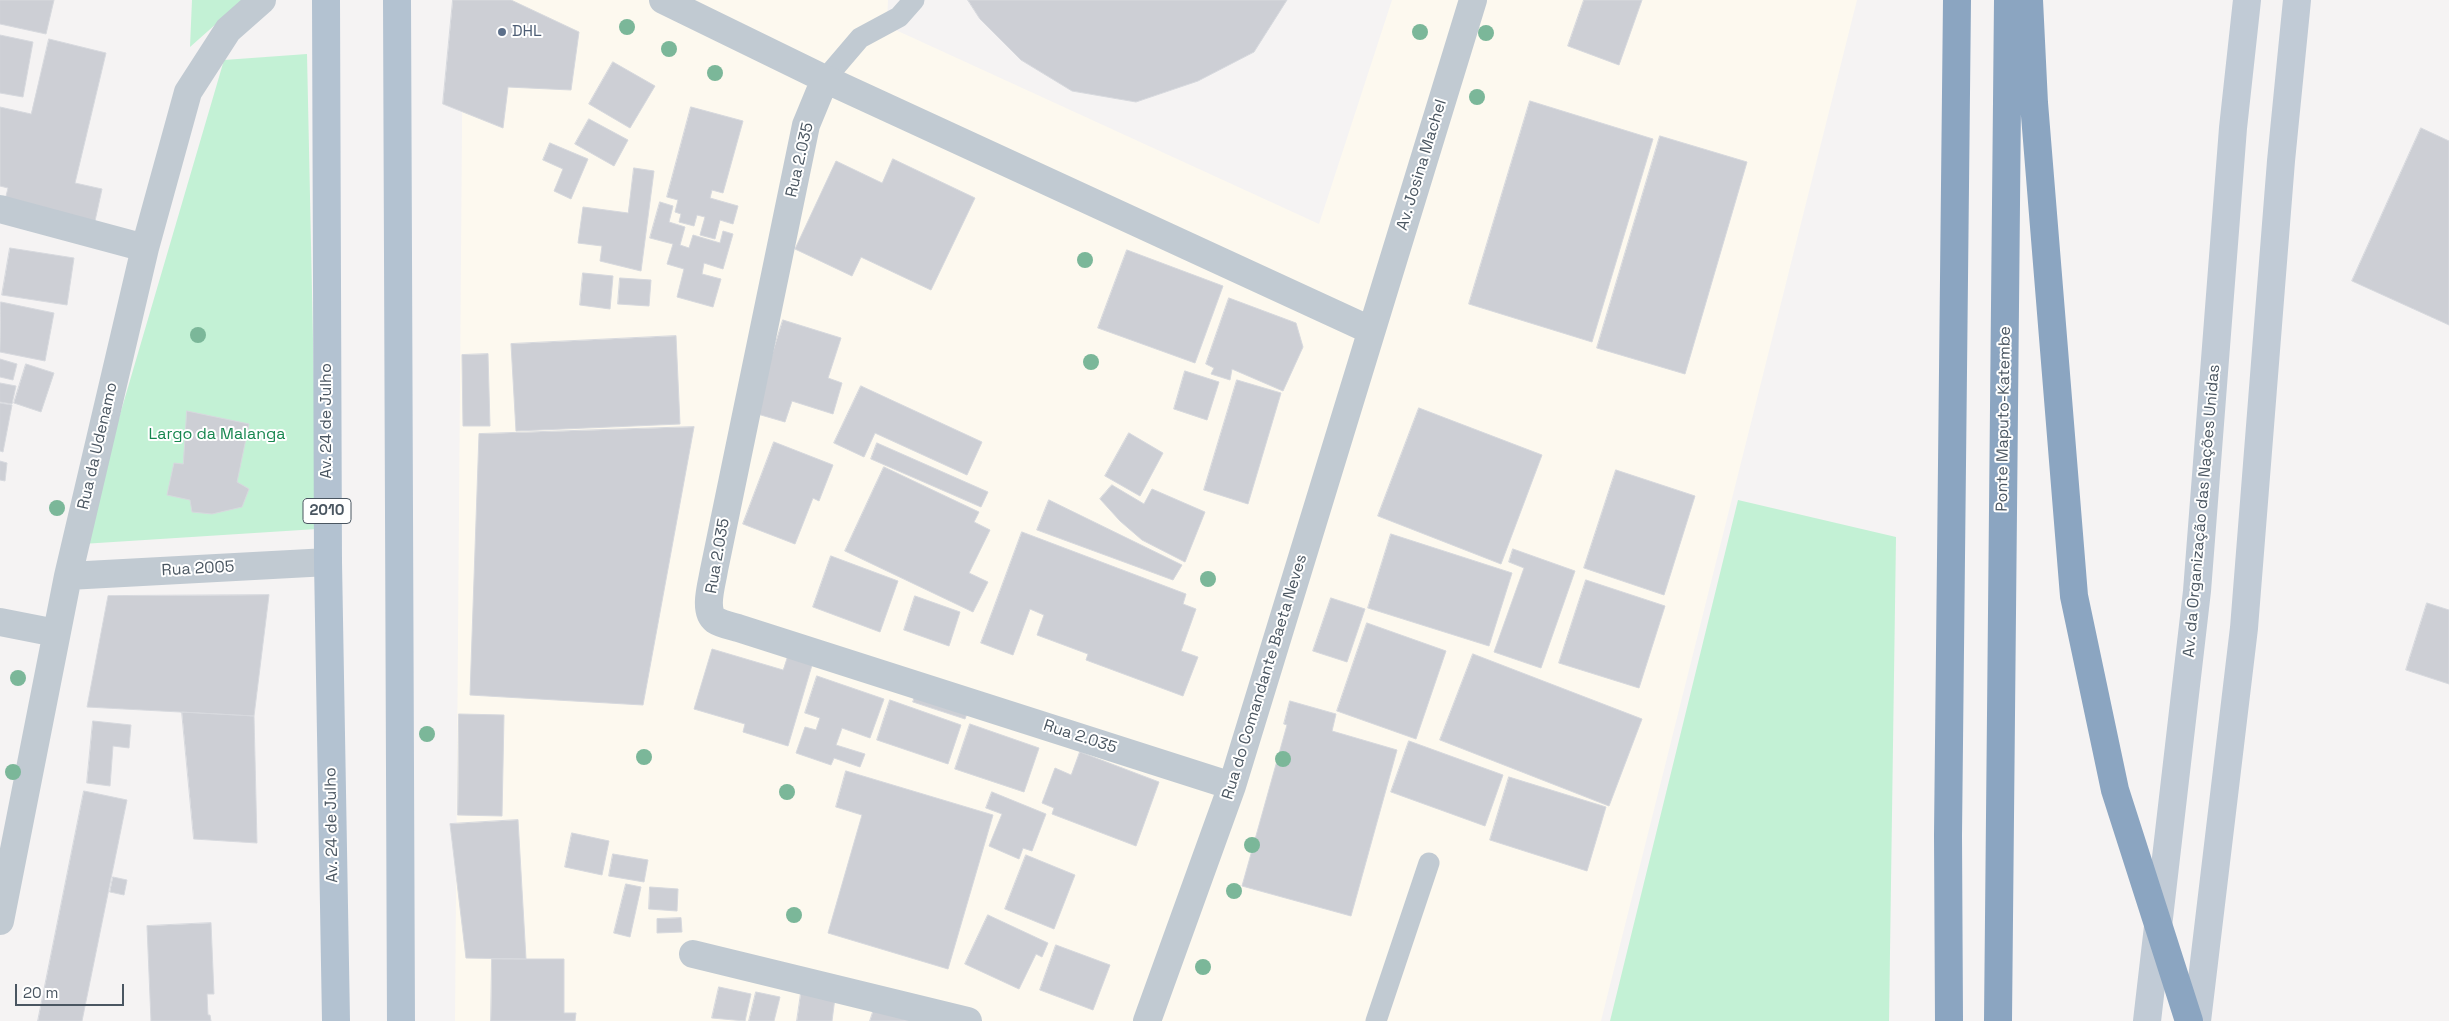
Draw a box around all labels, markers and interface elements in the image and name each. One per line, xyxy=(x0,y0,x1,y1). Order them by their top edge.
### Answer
place label: DHL xyxy=(512,22,542,42)
marker: DHL xyxy=(496,26,508,38)
street label: Av. Josina Machel xyxy=(1393,97,1451,233)
street label: Rua 2.035 xyxy=(782,121,818,199)
street label: Ponte Maputo-Katembe xyxy=(1993,326,2015,512)
street label: Av. 24 de Julho xyxy=(317,363,337,479)
street label: Av. da Organização das Nações Unidas xyxy=(2180,364,2224,658)
street label: Rua da Udenamo xyxy=(74,381,122,511)
park label: Largo da Malanga xyxy=(148,425,286,445)
road number: 2010 xyxy=(303,498,351,524)
street label: Rua 2.035 xyxy=(702,517,734,595)
street label: Rua do Comandante Baeta Neves xyxy=(1218,552,1312,802)
street label: Rua 2005 xyxy=(161,558,235,580)
street label: Rua 2.035 xyxy=(1041,716,1119,758)
street label: Av. 24 de Julho xyxy=(321,767,343,883)
scale bar xyxy=(18,974,126,1006)
text: 20 m xyxy=(23,983,58,1002)

